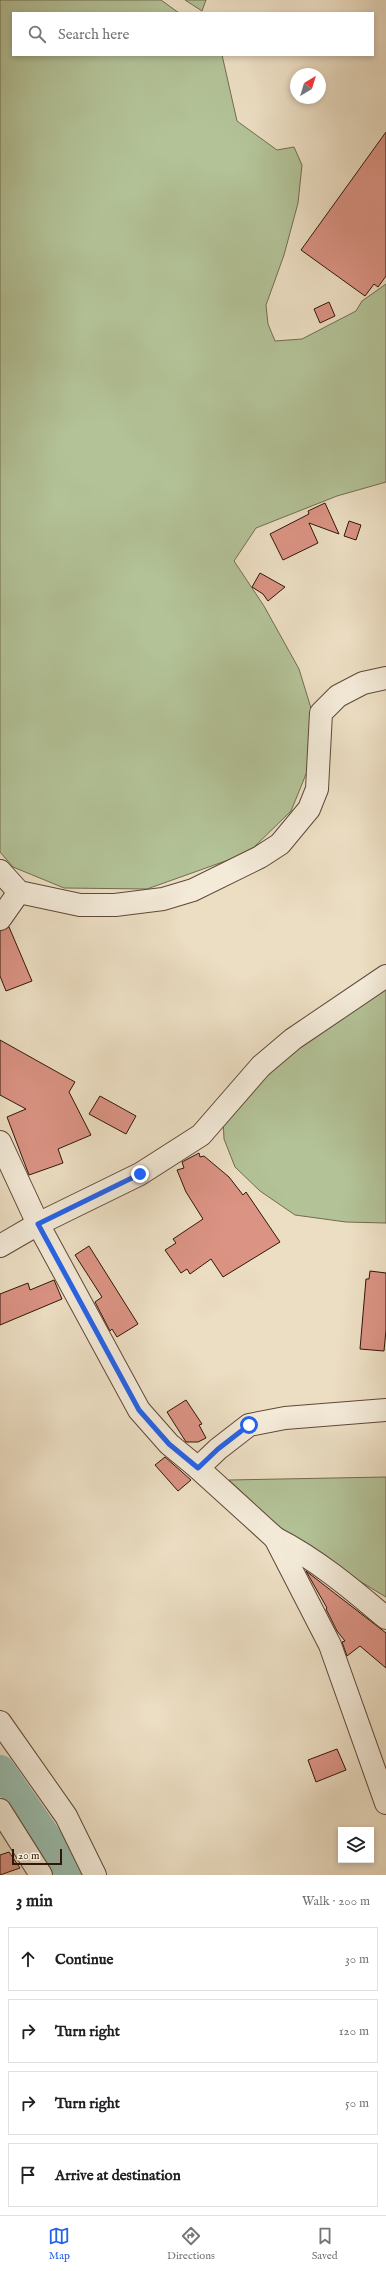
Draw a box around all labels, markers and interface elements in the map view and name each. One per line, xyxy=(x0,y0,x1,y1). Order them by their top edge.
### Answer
search box xyxy=(12,12,374,56)
icon: search xyxy=(26,23,48,45)
text: Search here xyxy=(58,25,129,44)
north arrow xyxy=(290,68,326,104)
route end xyxy=(131,1165,149,1183)
route start xyxy=(240,1416,258,1434)
map controls xyxy=(338,1827,374,1863)
button: layers xyxy=(338,1827,374,1863)
scale bar xyxy=(12,1847,62,1866)
text: 20 m xyxy=(18,1849,39,1863)
text: 3 min xyxy=(16,1891,53,1912)
text: Walk · 200 m xyxy=(302,1893,370,1910)
icon: ahead xyxy=(17,1948,39,1970)
text: Continue xyxy=(55,1950,113,1969)
text: 30 m xyxy=(345,1951,369,1968)
icon: right xyxy=(17,2020,39,2042)
text: Turn right xyxy=(55,2022,120,2041)
text: 120 m xyxy=(339,2023,369,2040)
icon: right xyxy=(17,2092,39,2114)
text: Turn right xyxy=(55,2094,120,2113)
text: 50 m xyxy=(345,2095,369,2112)
icon: arrive xyxy=(17,2164,39,2186)
text: Arrive at destination xyxy=(55,2166,181,2185)
tab: Map xyxy=(48,2225,70,2263)
tab: Directions xyxy=(167,2225,215,2263)
tab: Saved xyxy=(312,2225,338,2263)

